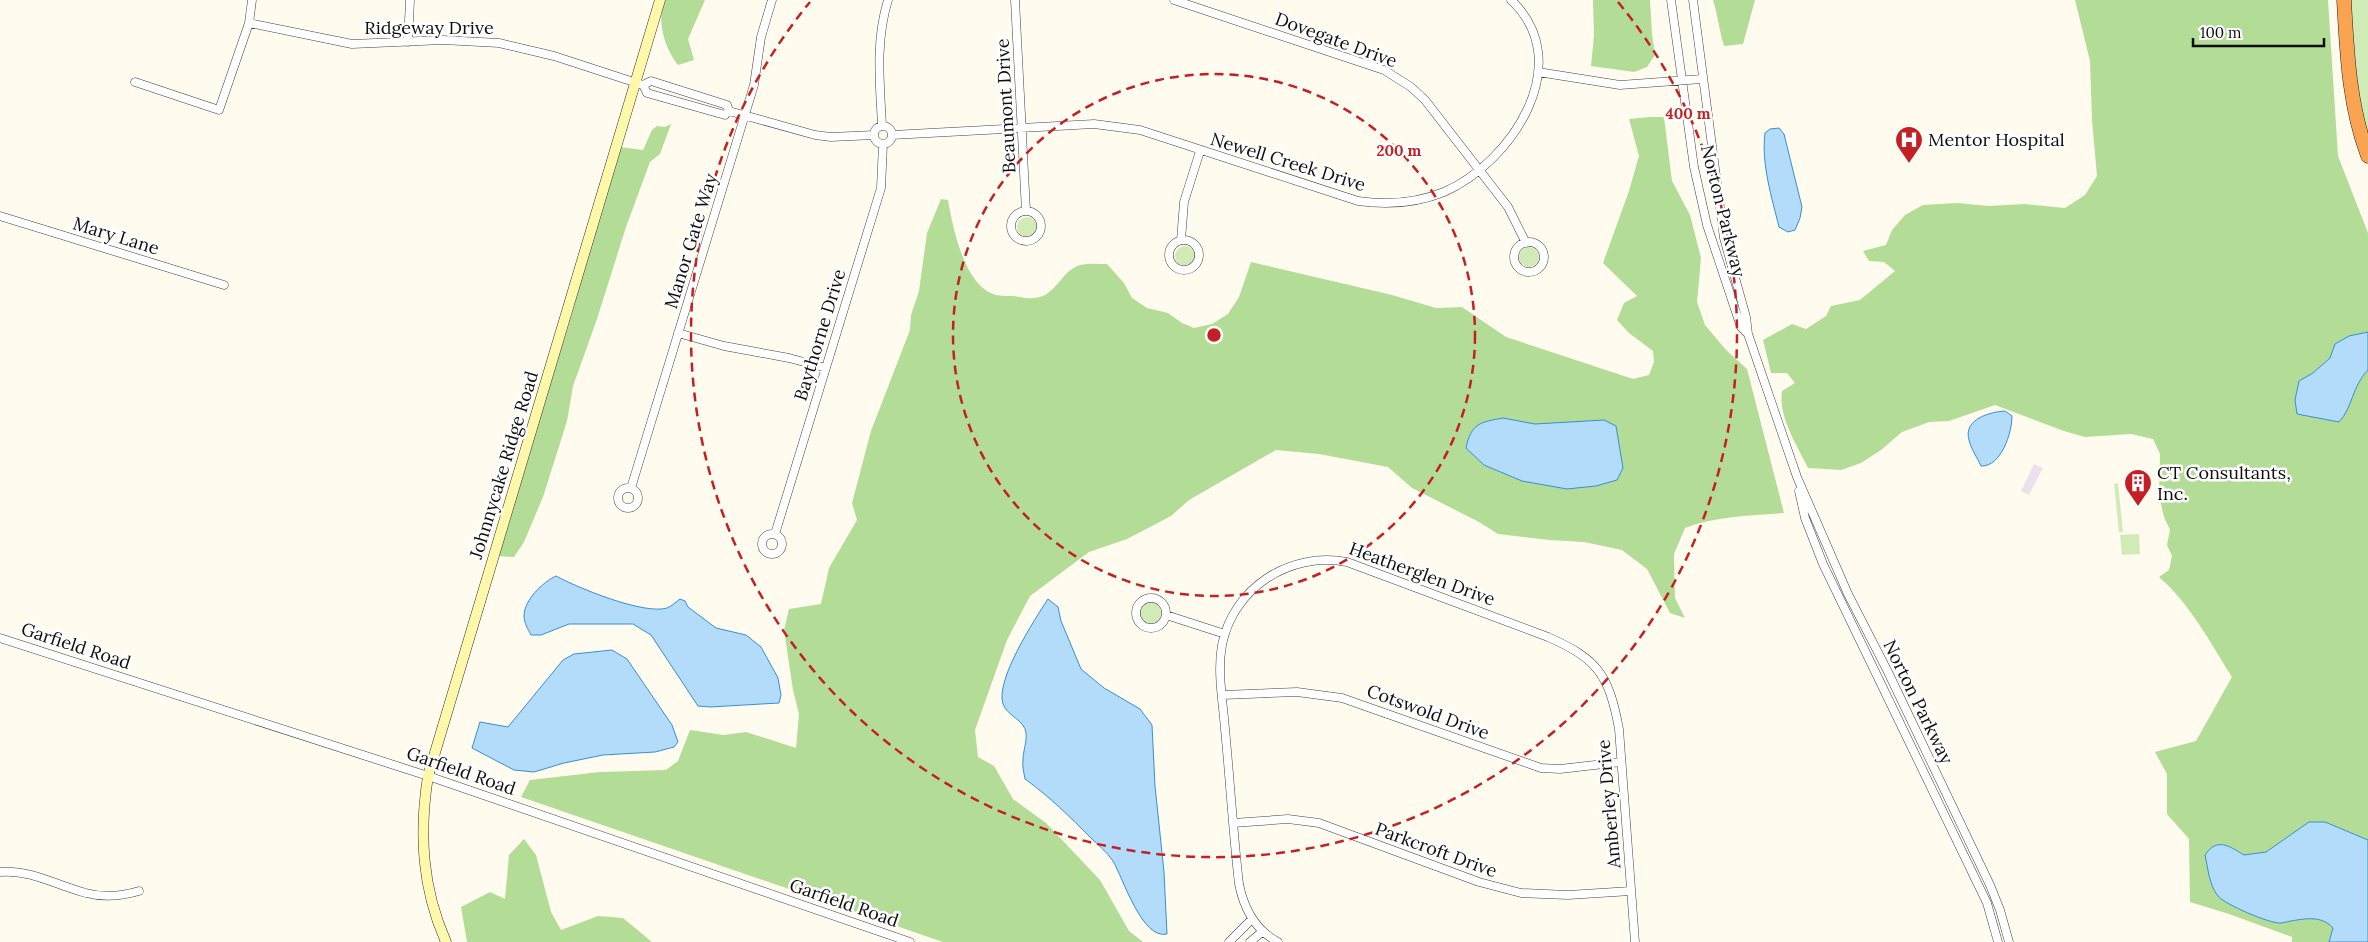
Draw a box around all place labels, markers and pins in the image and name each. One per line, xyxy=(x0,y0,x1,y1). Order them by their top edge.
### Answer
hospital icon: Mentor Hospital xyxy=(1894,125,1924,164)
place label: Mentor Hospital xyxy=(1928,128,2065,151)
centre of rings xyxy=(1205,326,1223,344)
place label: CT Consultants, Inc. xyxy=(2157,461,2291,505)
building icon: CT Consultants, Inc. xyxy=(2123,468,2153,507)

